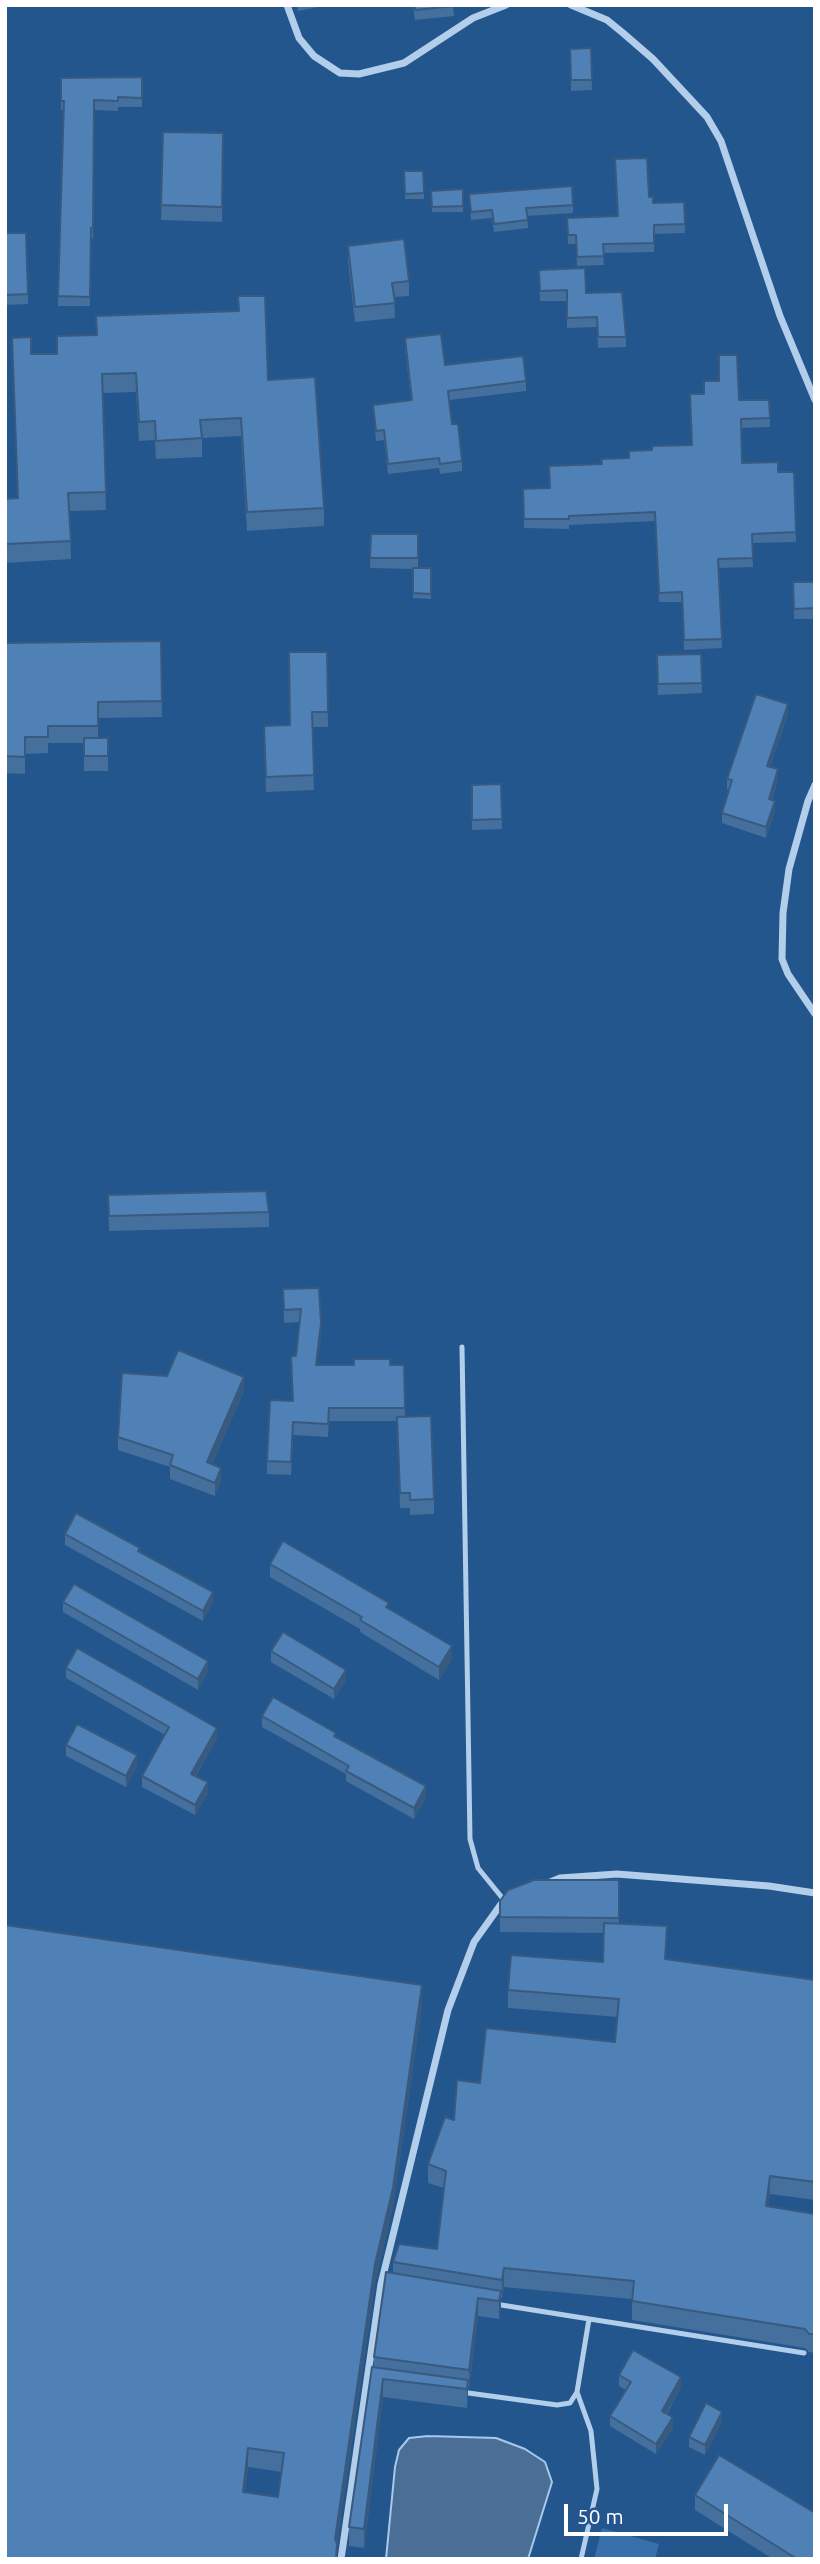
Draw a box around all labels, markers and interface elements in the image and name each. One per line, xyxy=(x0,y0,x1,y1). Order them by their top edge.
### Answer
scale bar xyxy=(568,2490,732,2534)
text: 50 m xyxy=(577,2504,624,2528)

